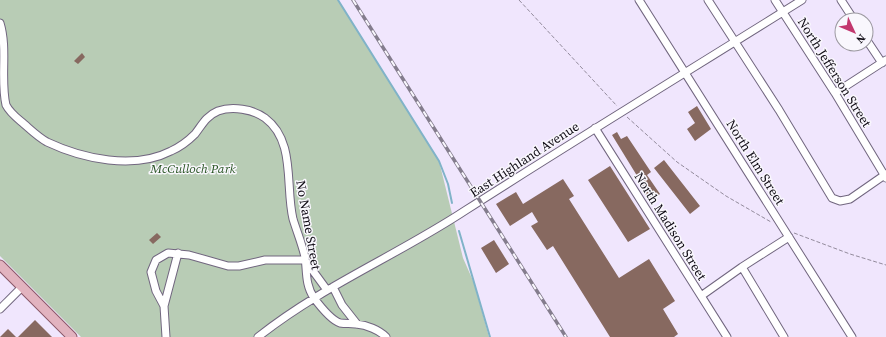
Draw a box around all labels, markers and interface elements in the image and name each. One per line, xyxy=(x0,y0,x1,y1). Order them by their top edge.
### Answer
north arrow xyxy=(834,12,874,52)
street label: North Jefferson Street xyxy=(795,14,875,130)
street label: North Elm Street xyxy=(723,116,789,209)
street label: East Highland Avenue xyxy=(466,117,583,201)
park label: McCulloch Park xyxy=(149,160,237,177)
street label: North Madison Street xyxy=(631,169,711,284)
street label: No Name Street xyxy=(292,179,325,272)

